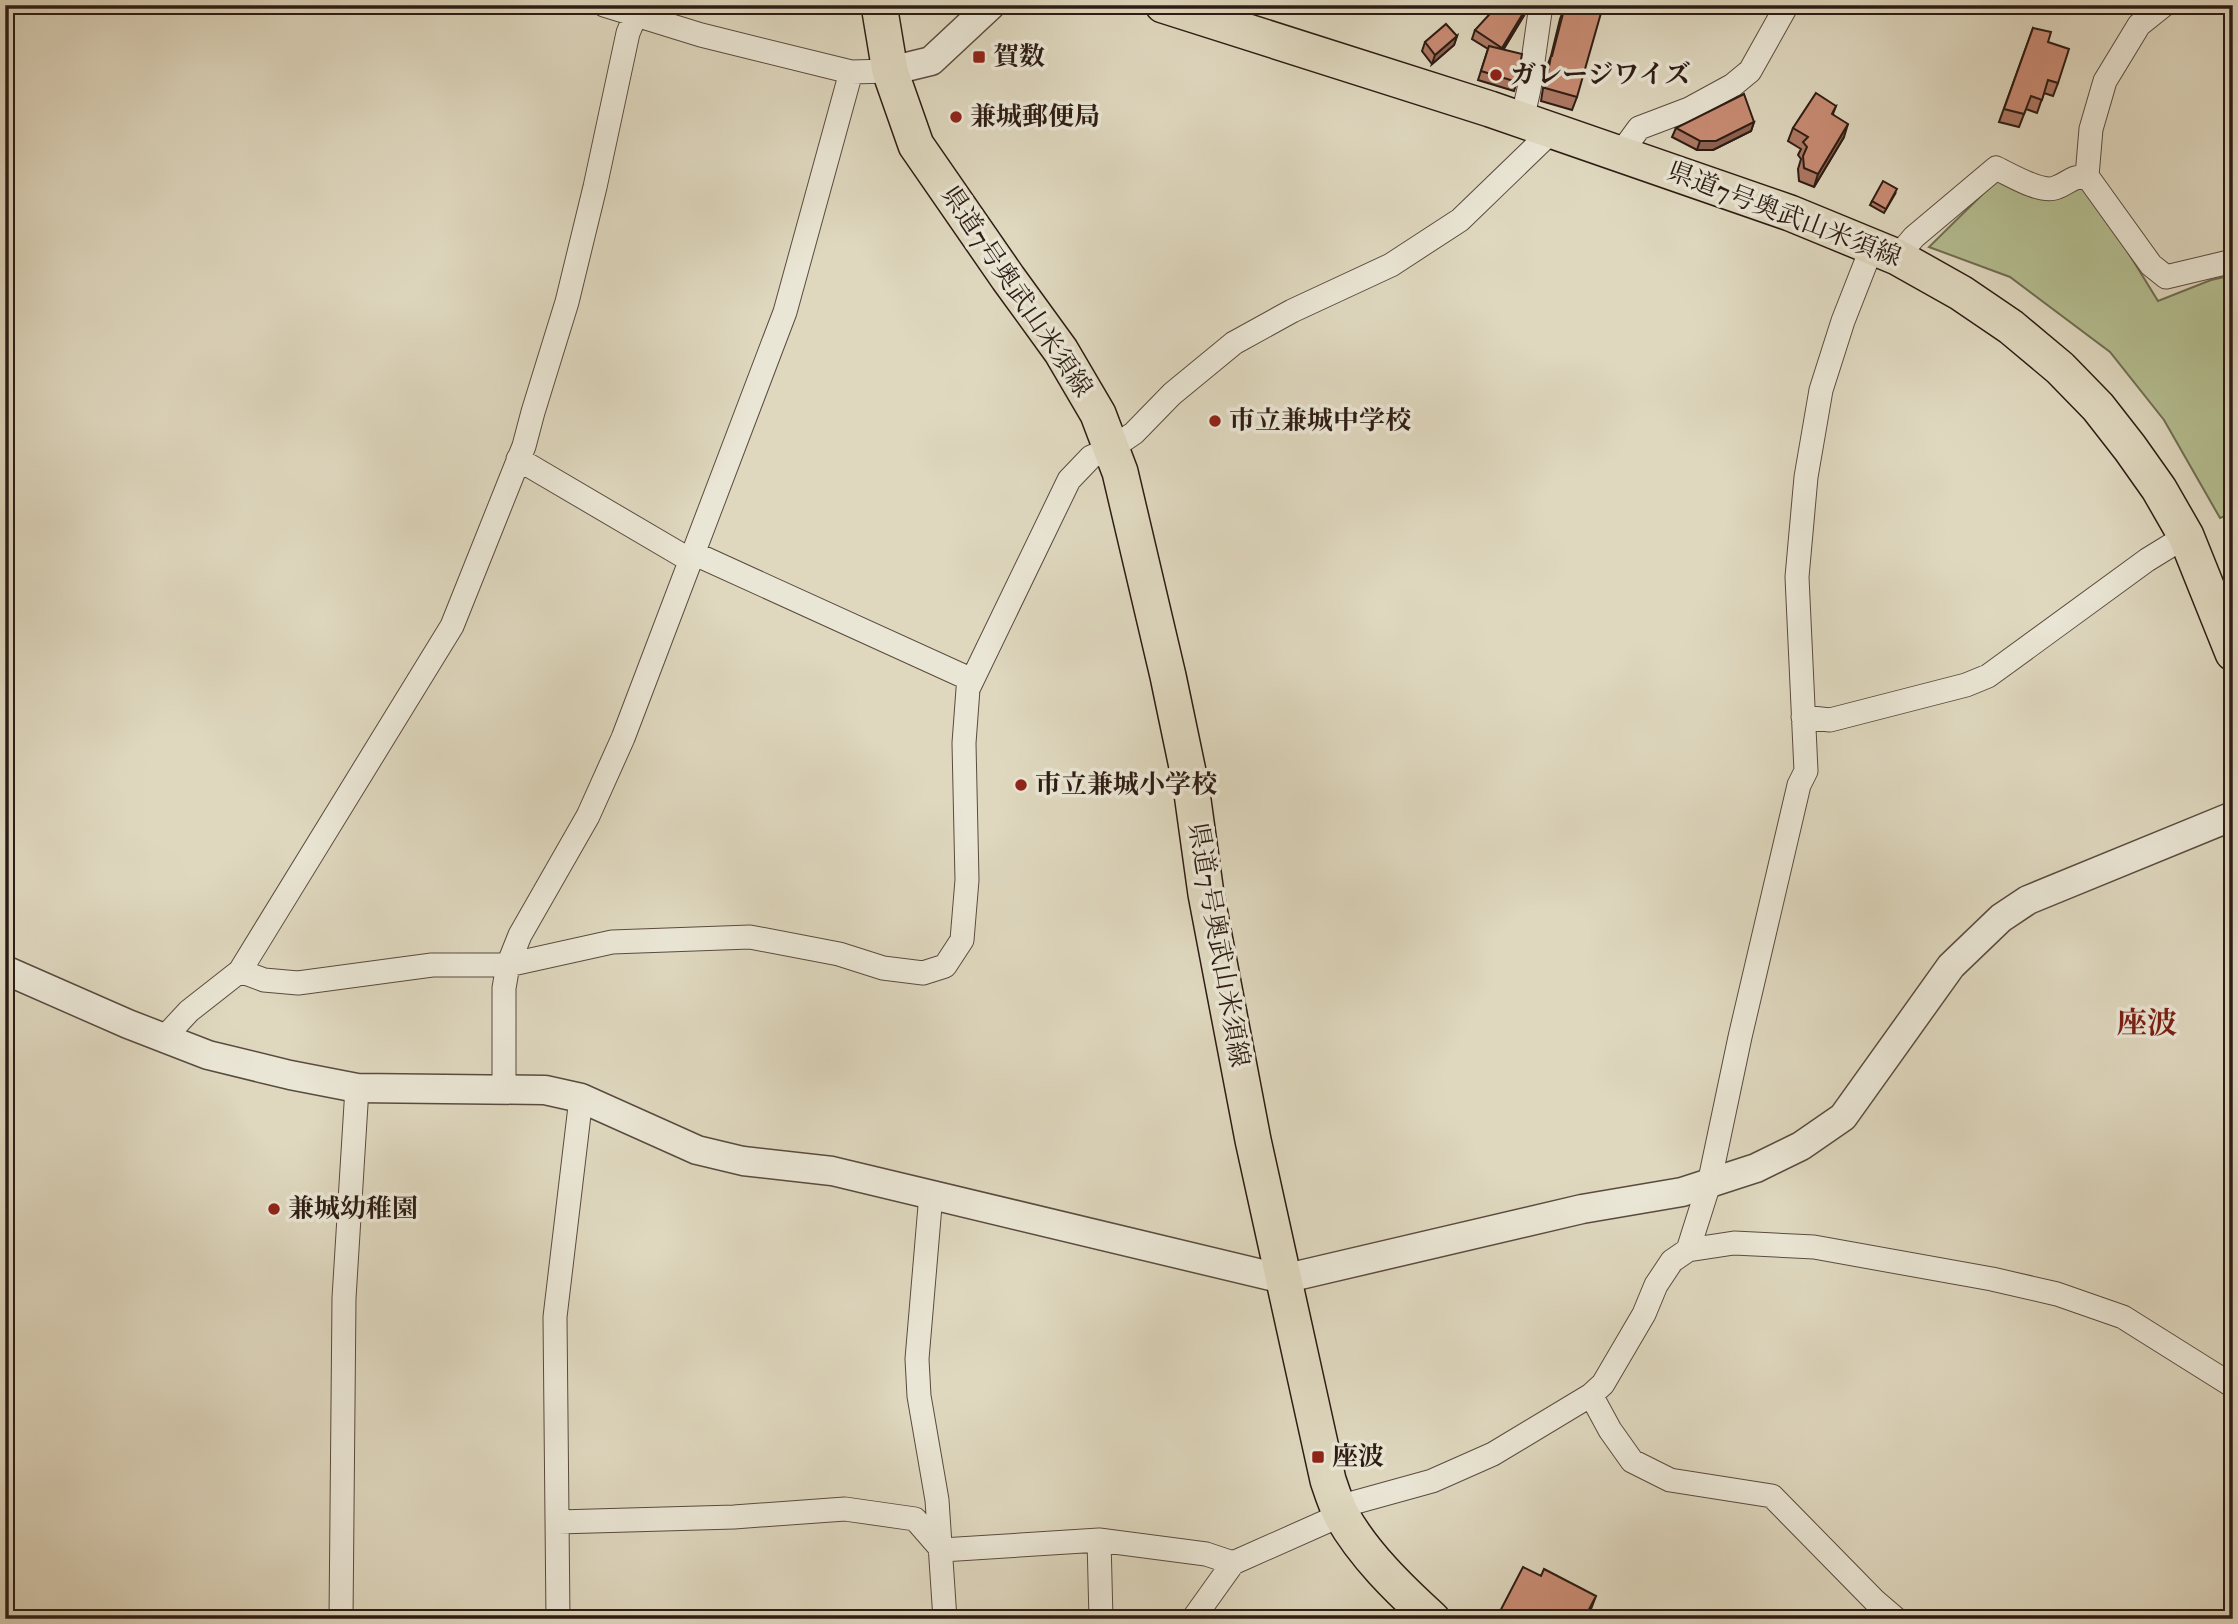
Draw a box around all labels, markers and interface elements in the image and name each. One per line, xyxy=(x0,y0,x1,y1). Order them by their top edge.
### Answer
place label: 賀数 xyxy=(993,41,1045,74)
marker: 賀数 xyxy=(971,49,987,65)
place label: ガレージワイズ xyxy=(1510,59,1690,92)
marker: ガレージワイズ xyxy=(1488,67,1504,83)
place label: 兼城郵便局 xyxy=(970,101,1100,134)
marker: 兼城郵便局 xyxy=(948,109,964,125)
street label: 県道7号奥武山米須線 xyxy=(1662,155,1906,275)
street label: 県道7号奥武山米須線 xyxy=(933,180,1099,404)
place label: 市立兼城中学校 xyxy=(1229,405,1411,438)
marker: 市立兼城中学校 xyxy=(1207,413,1223,429)
place label: 市立兼城小学校 xyxy=(1035,769,1217,802)
marker: 市立兼城小学校 xyxy=(1013,777,1029,793)
street label: 県道7号奥武山米須線 xyxy=(1180,820,1256,1070)
district label: 座波 xyxy=(2117,1006,2177,1043)
place label: 兼城幼稚園 xyxy=(288,1193,418,1226)
marker: 兼城幼稚園 xyxy=(266,1201,282,1217)
place label: 座波 xyxy=(1332,1441,1384,1474)
marker: 座波 xyxy=(1310,1449,1326,1465)

